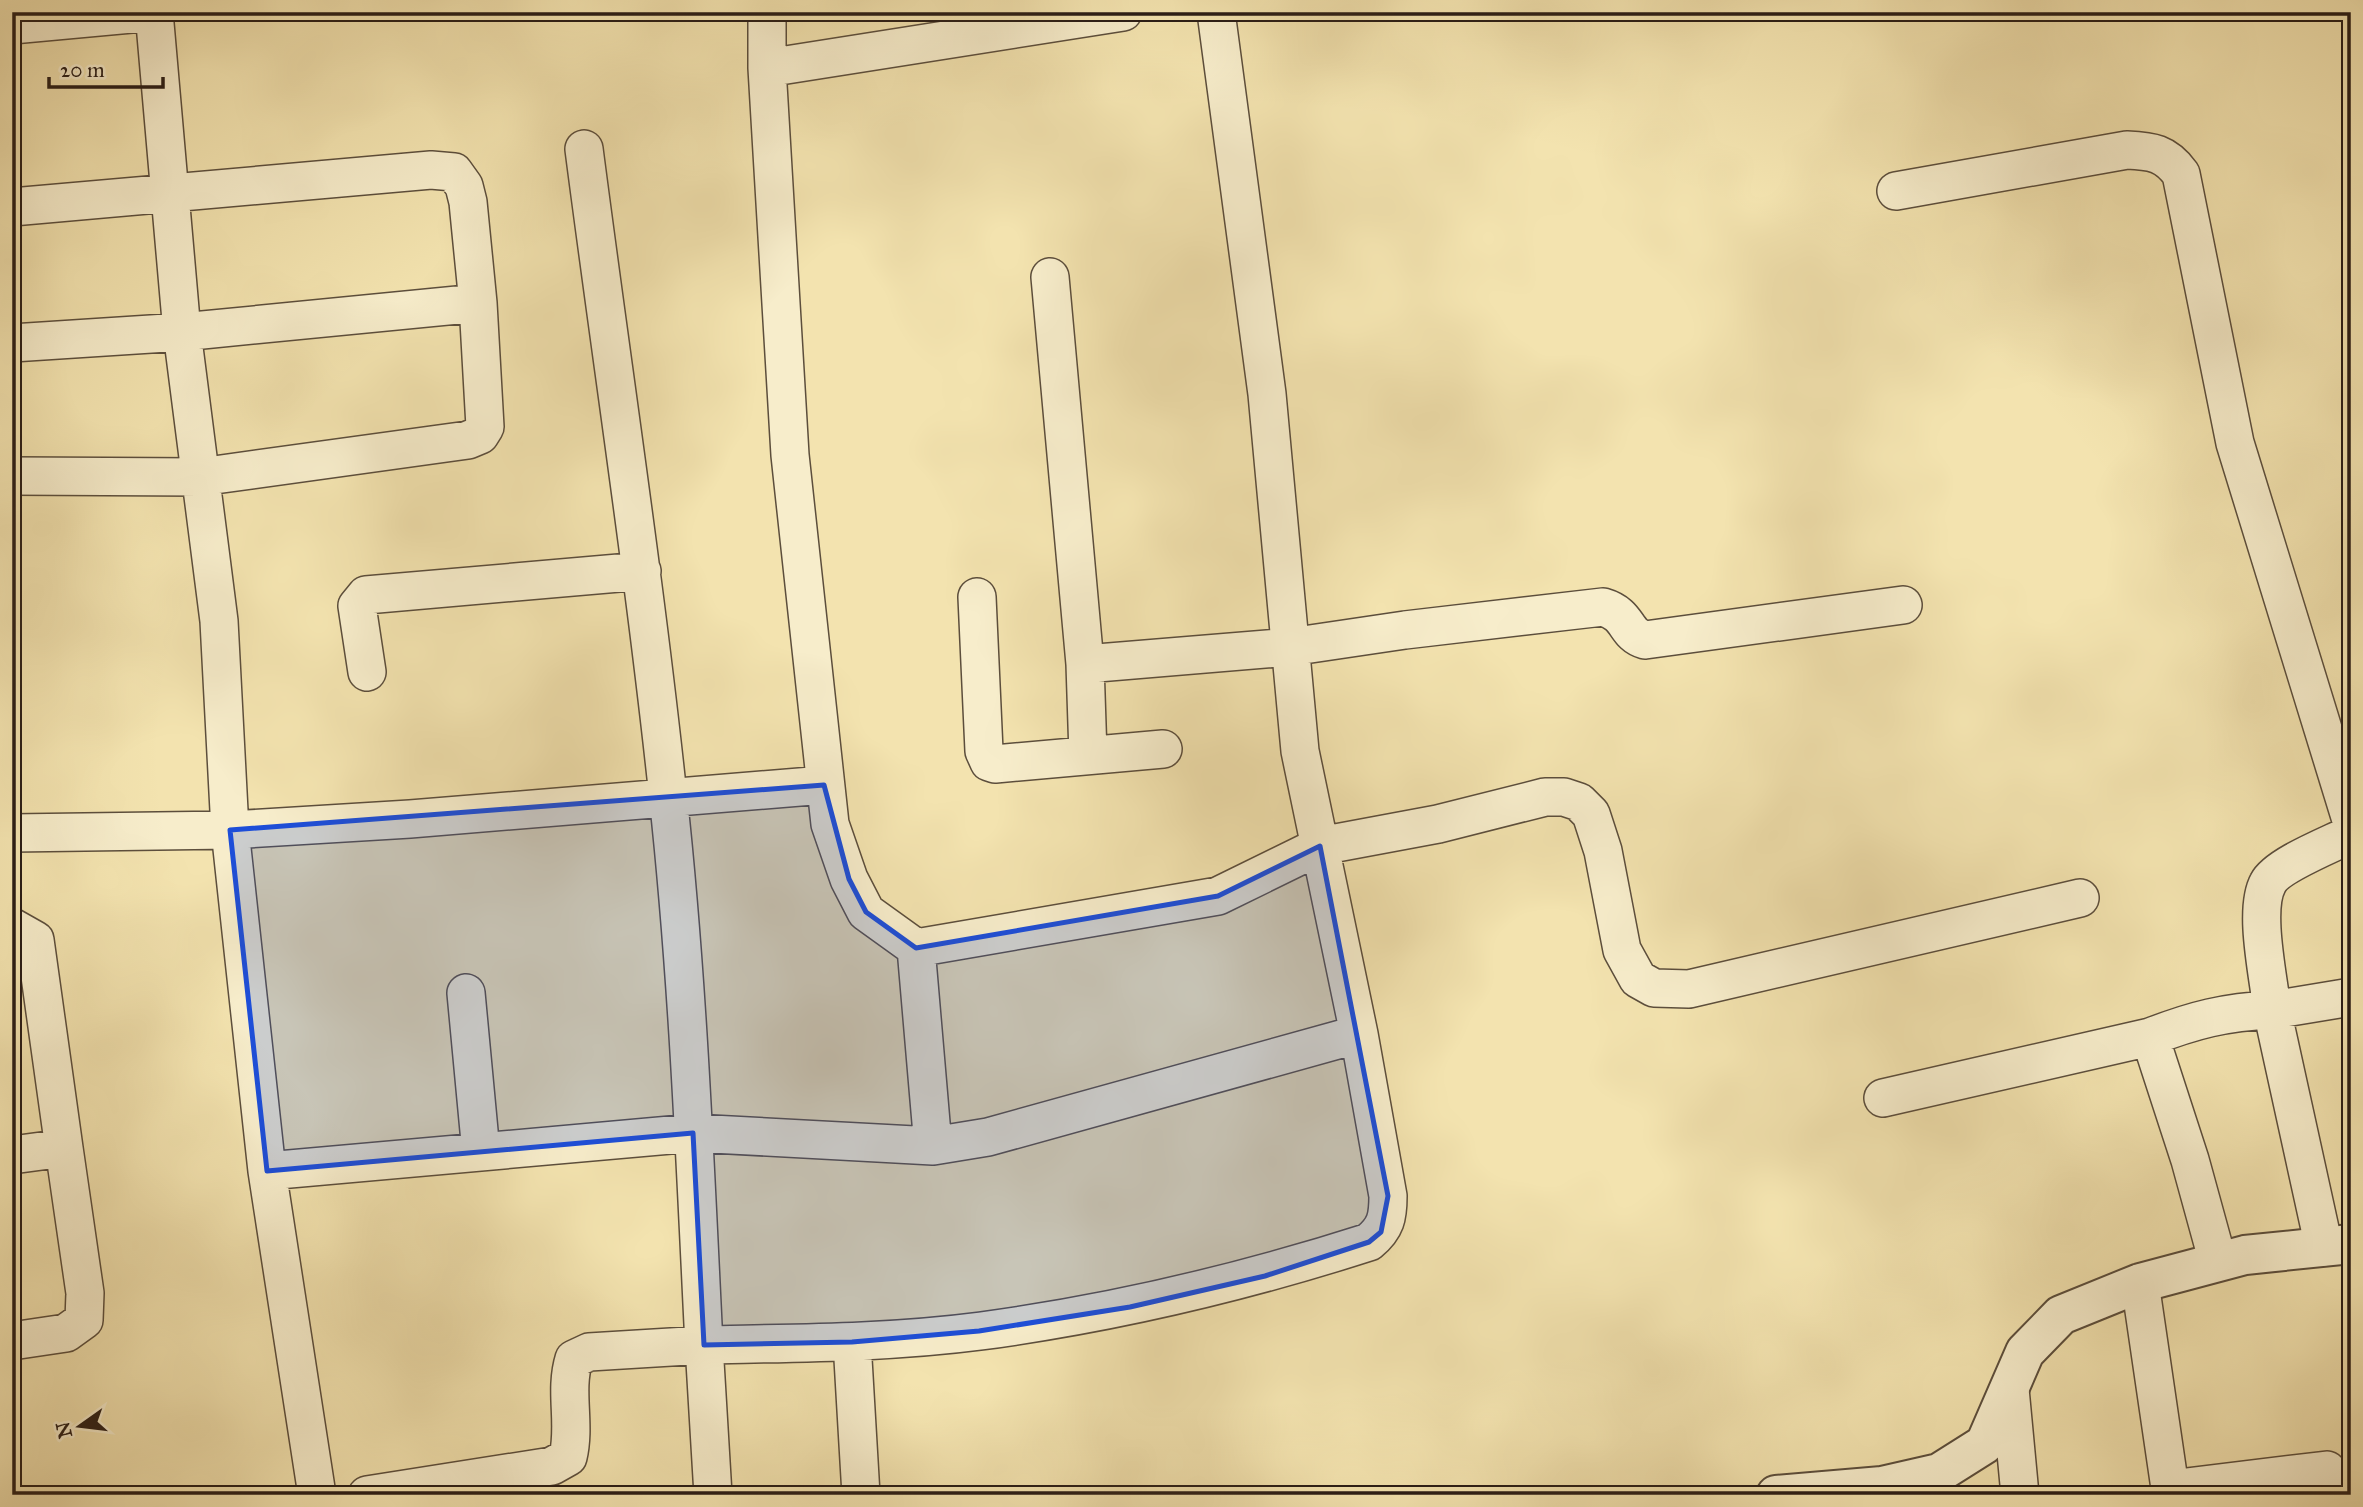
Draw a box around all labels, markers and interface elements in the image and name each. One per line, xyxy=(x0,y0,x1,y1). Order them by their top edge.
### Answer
scale bar xyxy=(49,46,163,90)
text: 20 m xyxy=(60,57,105,83)
north arrow xyxy=(46,1392,116,1462)
text: N xyxy=(51,1419,77,1441)

